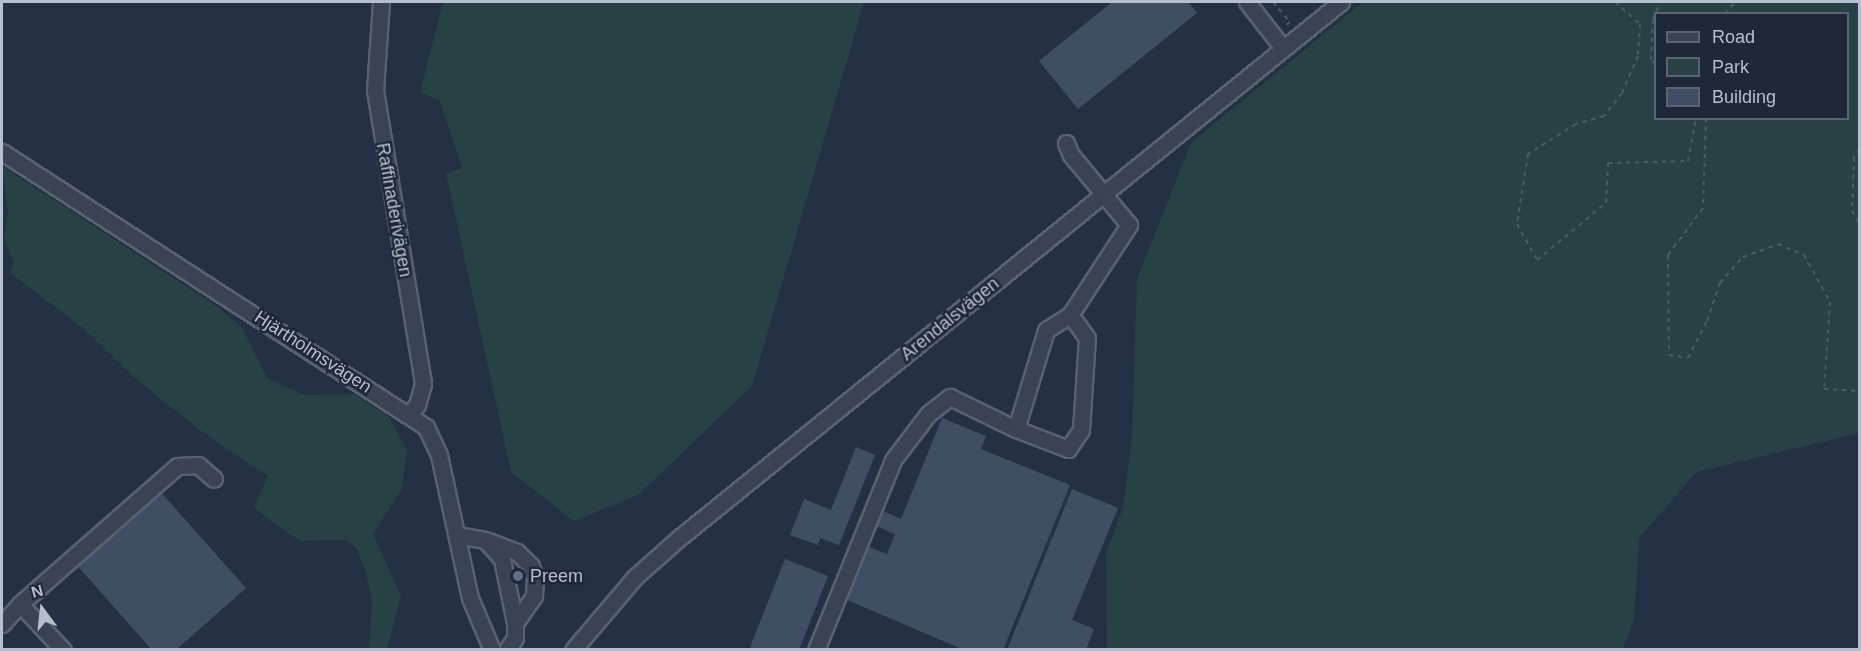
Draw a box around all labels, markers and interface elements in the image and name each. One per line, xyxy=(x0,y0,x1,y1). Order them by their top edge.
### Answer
legend xyxy=(1654,12,1849,120)
text: Road xyxy=(1712,27,1755,47)
text: Park xyxy=(1712,57,1749,77)
text: Building xyxy=(1712,87,1776,107)
street label: Raffinaderivägen xyxy=(372,141,416,279)
street label: Arendalsvägen xyxy=(897,273,1003,365)
street label: Hjärtholmsvägen xyxy=(250,306,376,398)
place label: Preem xyxy=(530,565,583,587)
marker: Preem xyxy=(511,569,525,583)
north arrow xyxy=(12,579,72,639)
text: N xyxy=(29,581,45,601)

